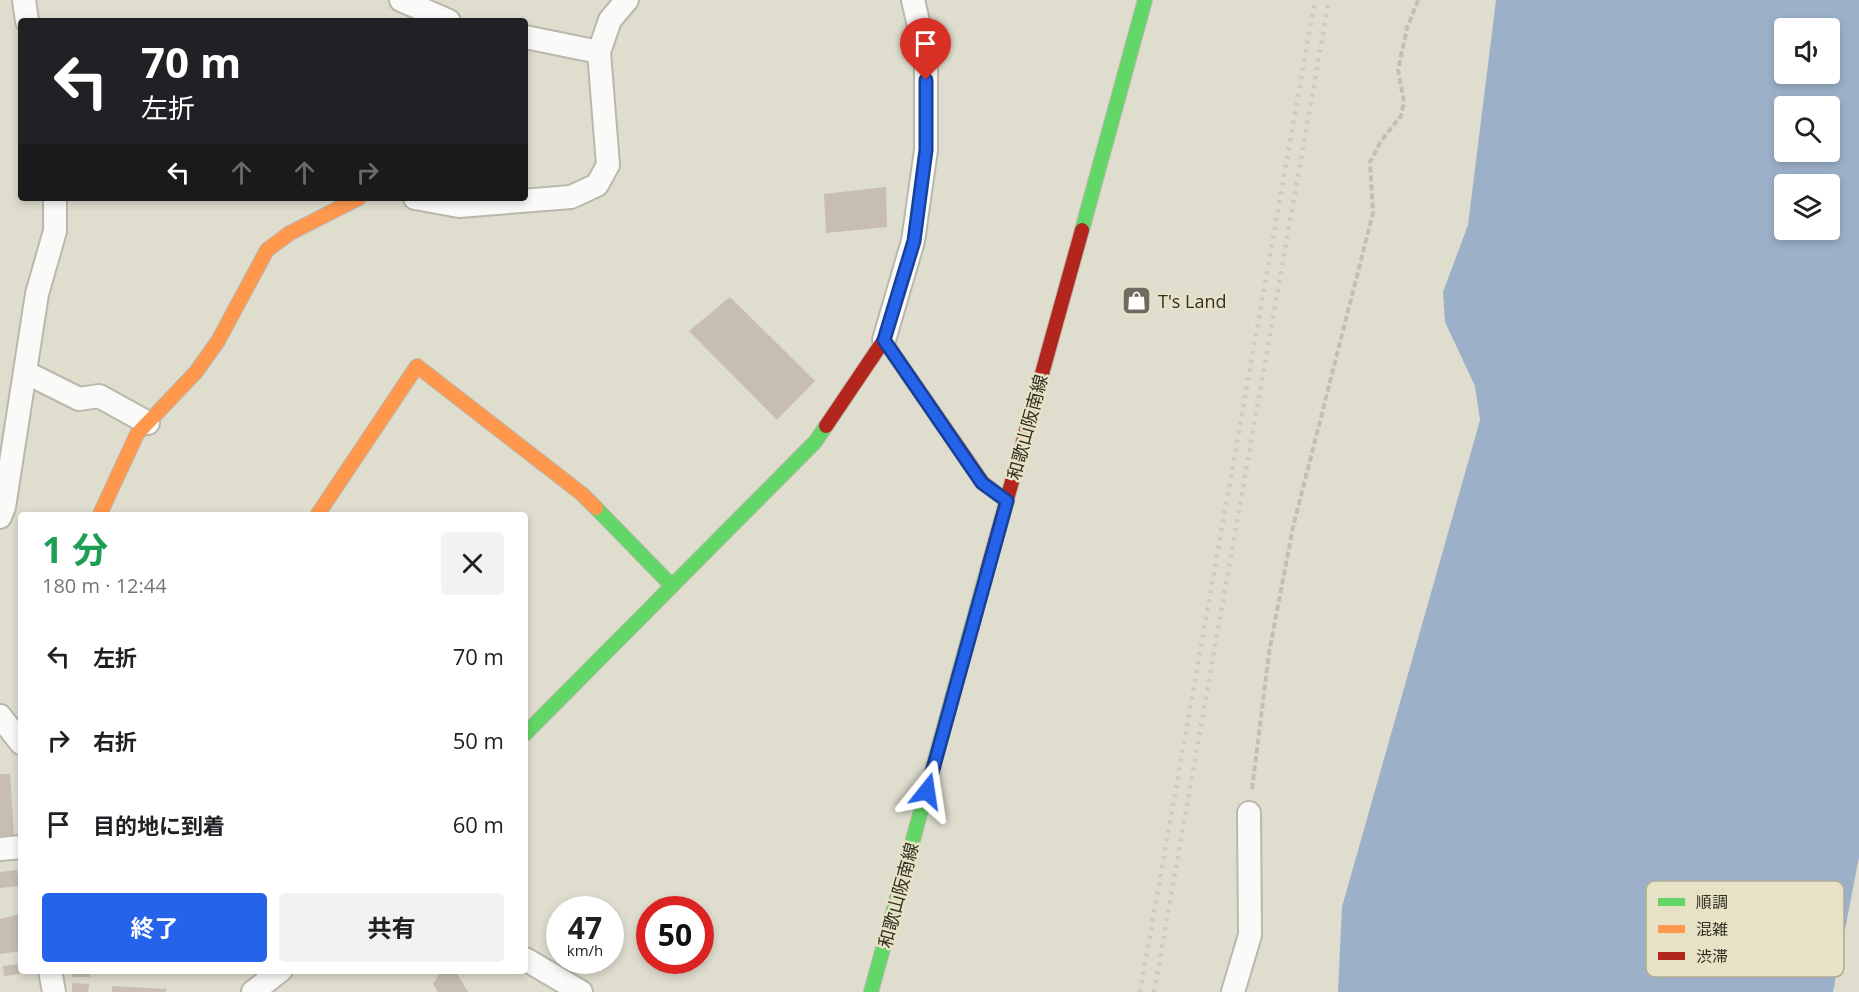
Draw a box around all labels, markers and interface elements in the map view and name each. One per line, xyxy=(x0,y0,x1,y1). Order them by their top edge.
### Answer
pin xyxy=(900,18,951,80)
map controls xyxy=(1774,18,1840,240)
button: sound xyxy=(1774,18,1840,84)
icon: arrive xyxy=(909,27,942,60)
text: 70 m xyxy=(141,33,241,90)
icon: left xyxy=(42,42,120,120)
text: 左折 xyxy=(141,89,195,126)
button: search xyxy=(1774,96,1840,162)
icon: left xyxy=(162,156,195,189)
icon: ahead xyxy=(225,156,258,189)
icon: ahead xyxy=(288,156,321,189)
icon: right xyxy=(351,156,384,189)
button: layers xyxy=(1774,174,1840,240)
shop icon: T's Land xyxy=(1121,285,1153,317)
place label: T's Land xyxy=(1158,289,1227,313)
street label: 和歌山阪南線 xyxy=(1001,372,1053,482)
text: 1 分 xyxy=(42,525,108,574)
button: close xyxy=(441,532,504,595)
text: 180 m · 12:44 xyxy=(42,572,167,599)
icon: left xyxy=(42,640,75,673)
text: 70 m xyxy=(453,641,504,671)
text: 左折 xyxy=(93,642,137,672)
icon: right xyxy=(42,724,75,757)
text: 50 m xyxy=(453,725,504,755)
text: 右折 xyxy=(93,726,137,756)
position arrow xyxy=(895,759,959,823)
icon: arrive xyxy=(42,808,75,841)
text: 60 m xyxy=(453,809,504,839)
text: 目的地に到着 xyxy=(93,810,225,840)
street label: 和歌山阪南線 xyxy=(872,840,924,950)
legend xyxy=(1646,881,1844,977)
text: 順調 xyxy=(1696,891,1728,913)
button: 終了 xyxy=(42,893,267,962)
button: 共有 xyxy=(279,893,504,962)
speed limit sign: 50 xyxy=(636,896,714,974)
text: 47 xyxy=(568,907,602,948)
text: 混雑 xyxy=(1696,918,1728,940)
text: km/h xyxy=(567,940,603,960)
text: 渋滞 xyxy=(1696,945,1728,967)

